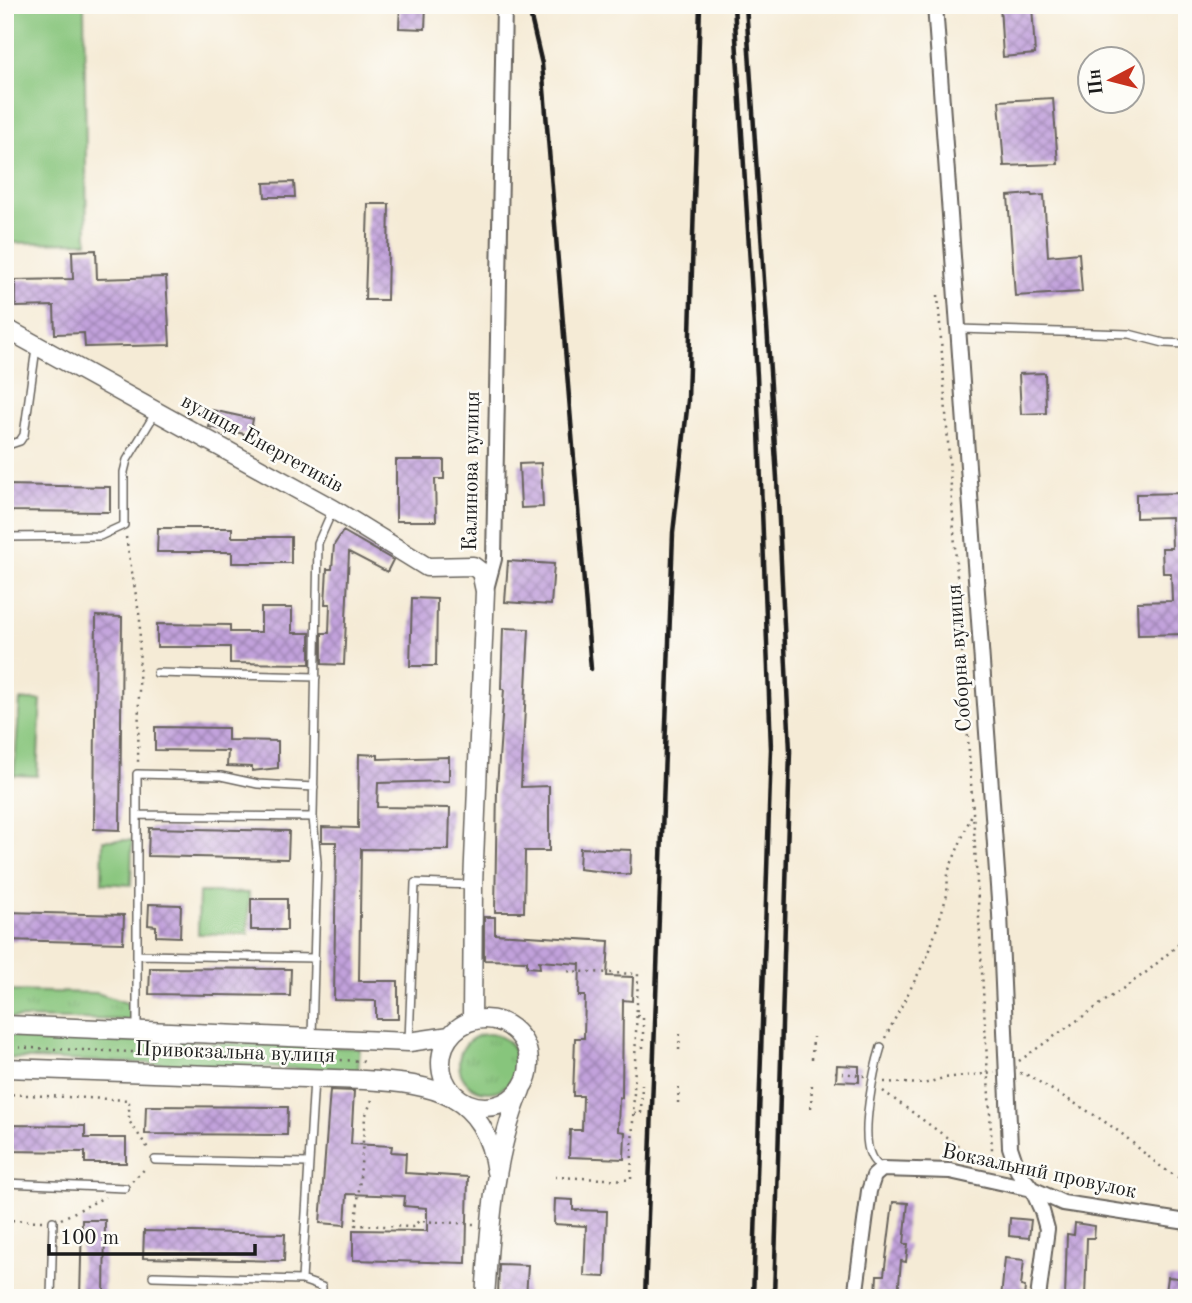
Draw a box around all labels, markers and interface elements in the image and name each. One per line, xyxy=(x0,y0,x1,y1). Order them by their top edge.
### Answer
north arrow xyxy=(1076,46,1146,116)
text: Пн xyxy=(1086,68,1108,96)
street label: вулиця Енергетиків xyxy=(177,391,347,497)
street label: Калинова вулиця xyxy=(460,391,484,551)
street label: Соборна вулиця xyxy=(944,583,976,733)
street label: Привокзальна вулиця xyxy=(134,1039,336,1067)
street label: Вокзальний провулок xyxy=(940,1141,1139,1203)
scale bar xyxy=(49,1212,256,1256)
text: 100 m xyxy=(60,1228,119,1249)

